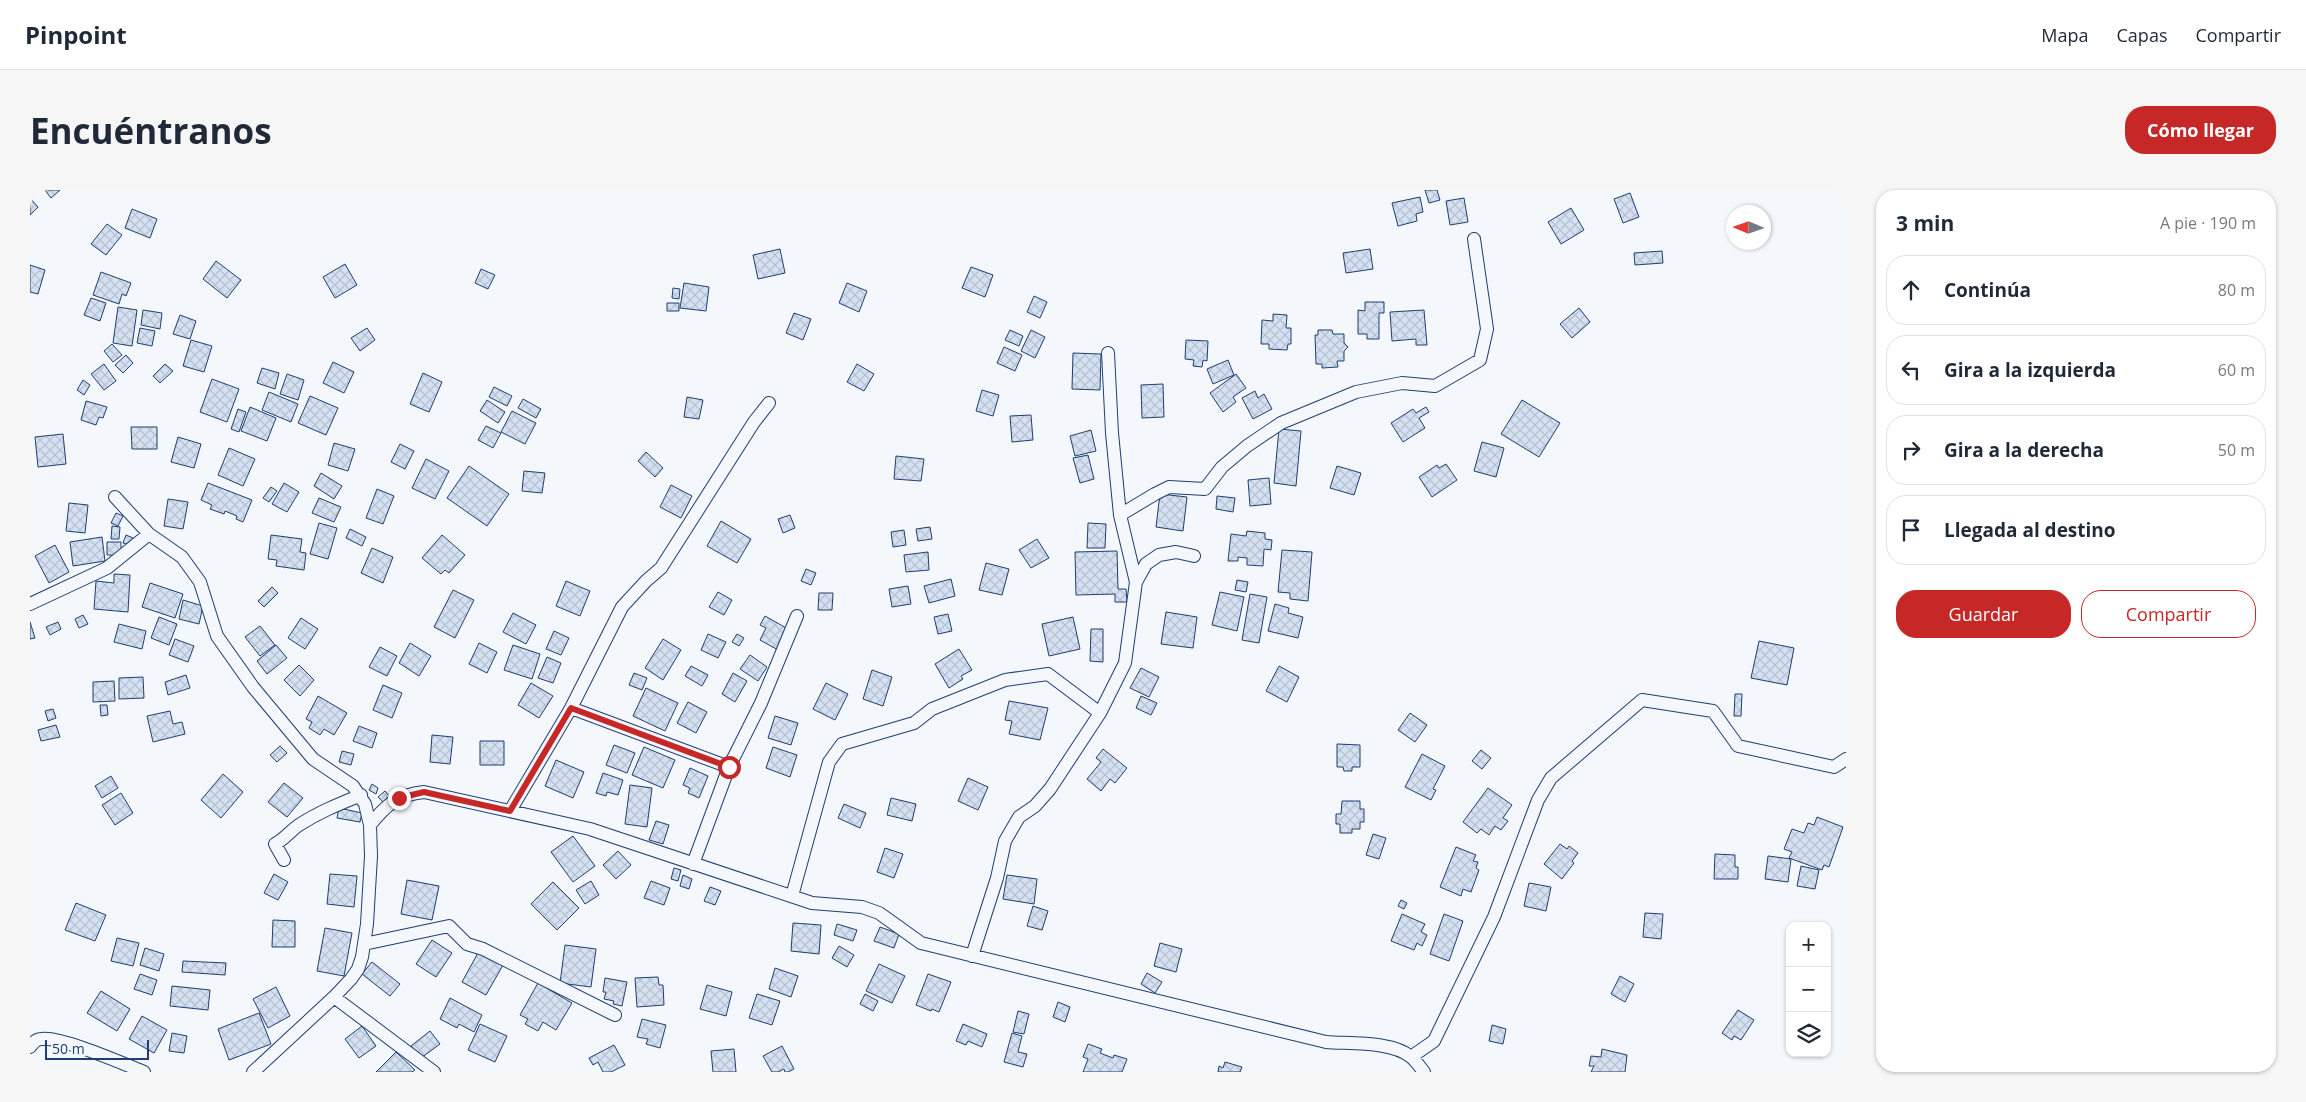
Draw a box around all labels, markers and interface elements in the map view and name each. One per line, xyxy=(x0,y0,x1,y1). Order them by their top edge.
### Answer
text: Pinpoint xyxy=(25,18,127,51)
text: Mapa xyxy=(2041,23,2089,47)
text: Capas xyxy=(2117,23,2167,47)
text: Compartir xyxy=(2195,23,2281,47)
button: Cómo llegar xyxy=(2125,106,2276,154)
text: Encuéntranos xyxy=(30,107,272,154)
north arrow xyxy=(1726,205,1771,250)
text: 3 min xyxy=(1896,209,1954,237)
text: A pie · 190 m xyxy=(2160,212,2256,234)
icon: ahead xyxy=(1897,276,1925,304)
text: Continúa xyxy=(1944,277,2031,303)
text: 80 m xyxy=(2218,279,2255,301)
icon: left xyxy=(1897,356,1925,384)
text: Gira a la izquierda xyxy=(1944,357,2116,383)
text: 60 m xyxy=(2218,359,2255,381)
icon: right xyxy=(1897,436,1925,464)
text: Gira a la derecha xyxy=(1944,437,2104,463)
text: 50 m xyxy=(2218,439,2255,461)
icon: arrive xyxy=(1897,516,1925,544)
text: Llegada al destino xyxy=(1944,517,2116,543)
button: Guardar xyxy=(1896,590,2071,638)
button: Compartir xyxy=(2081,590,2256,638)
route start xyxy=(718,756,741,779)
route end xyxy=(388,787,411,810)
map controls xyxy=(1786,922,1831,1057)
button: + xyxy=(1786,922,1831,967)
button: − xyxy=(1786,967,1831,1012)
button: layers xyxy=(1786,1012,1831,1057)
scale bar xyxy=(45,1037,149,1060)
text: 50 m xyxy=(52,1039,85,1058)

